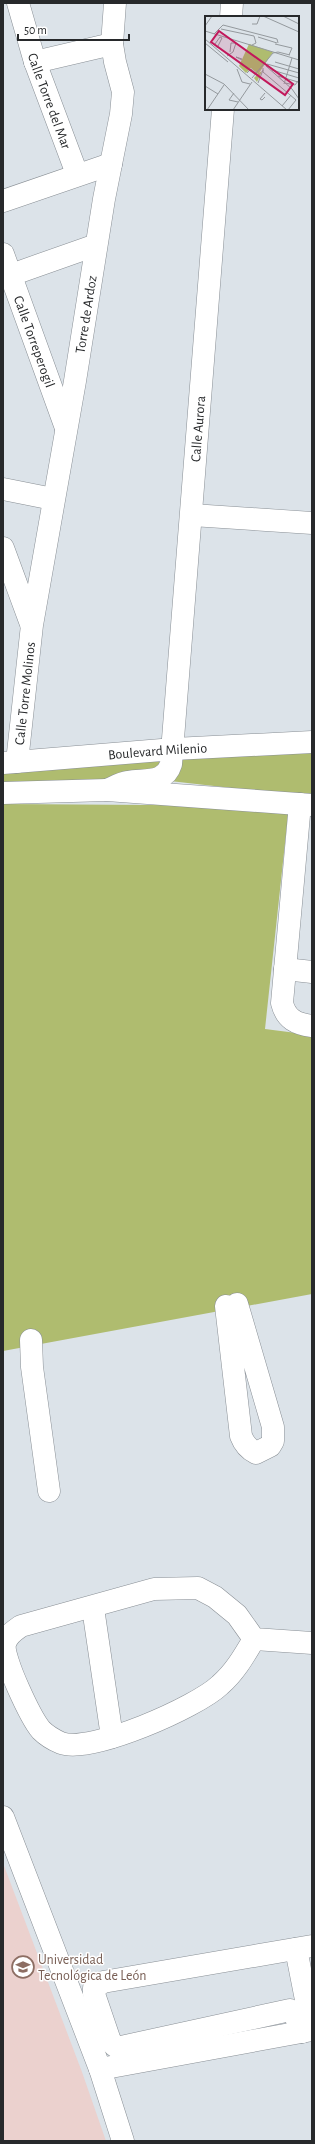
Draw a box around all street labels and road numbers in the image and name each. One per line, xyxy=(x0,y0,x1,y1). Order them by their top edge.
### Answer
street label: Calle Torre del Mar xyxy=(25,52,73,152)
street label: Torre de Ardoz xyxy=(73,274,100,355)
street label: Calle Torreperogil xyxy=(11,294,57,389)
street label: Calle Aurora xyxy=(189,395,208,463)
street label: Calle Torre Molinos xyxy=(13,641,38,746)
street label: Boulevard Milenio xyxy=(107,741,208,762)

